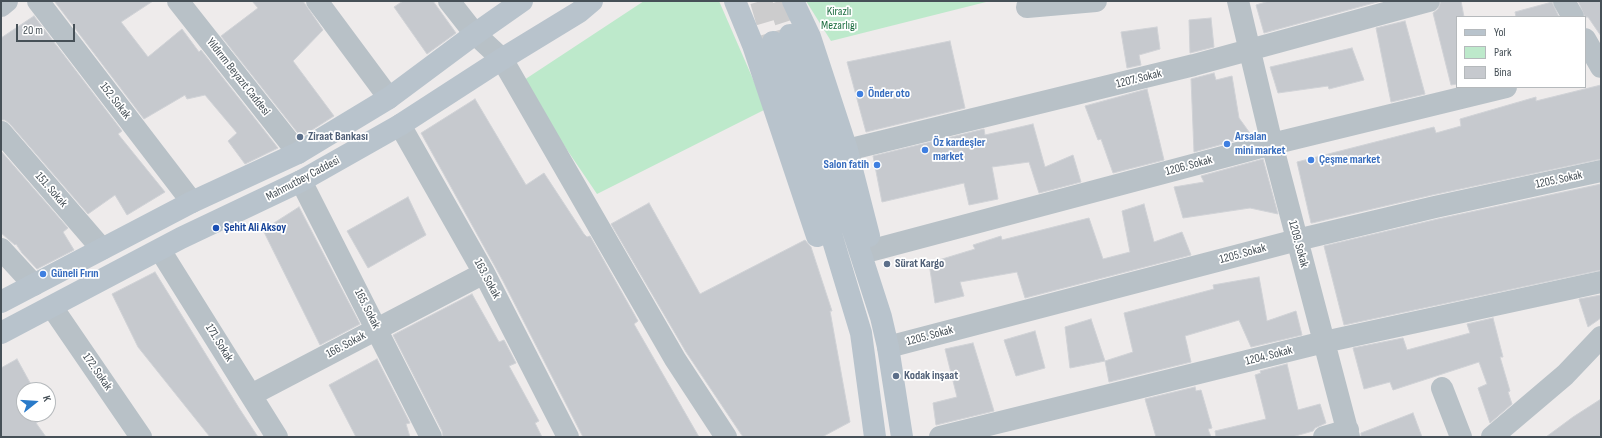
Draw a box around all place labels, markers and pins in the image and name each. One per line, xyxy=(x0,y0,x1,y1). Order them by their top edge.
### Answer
place label: Önder oto xyxy=(868,87,910,101)
marker: Önder oto xyxy=(855,89,865,99)
place label: Ziraat Bankası xyxy=(308,130,368,144)
place label: Arsalan mini market xyxy=(1235,130,1286,158)
marker: Ziraat Bankası xyxy=(295,132,305,142)
place label: Öz kardeşler market xyxy=(933,136,985,164)
marker: Arsalan mini market xyxy=(1222,139,1232,149)
marker: Öz kardeşler market xyxy=(920,145,930,155)
place label: Çeşme market xyxy=(1319,153,1380,167)
marker: Çeşme market xyxy=(1306,155,1316,165)
place label: Salon fatih xyxy=(824,158,869,172)
marker: Salon fatih xyxy=(872,160,882,170)
place label: Şehit Ali Aksoy xyxy=(224,221,286,235)
marker: Şehit Ali Aksoy xyxy=(211,223,221,233)
place label: Sürat Kargo xyxy=(895,257,944,271)
marker: Sürat Kargo xyxy=(882,259,892,269)
place label: Güneli Fırın xyxy=(51,267,99,281)
marker: Güneli Fırın xyxy=(38,269,48,279)
place label: Kodak inşaat xyxy=(904,369,958,383)
marker: Kodak inşaat xyxy=(891,371,901,381)

